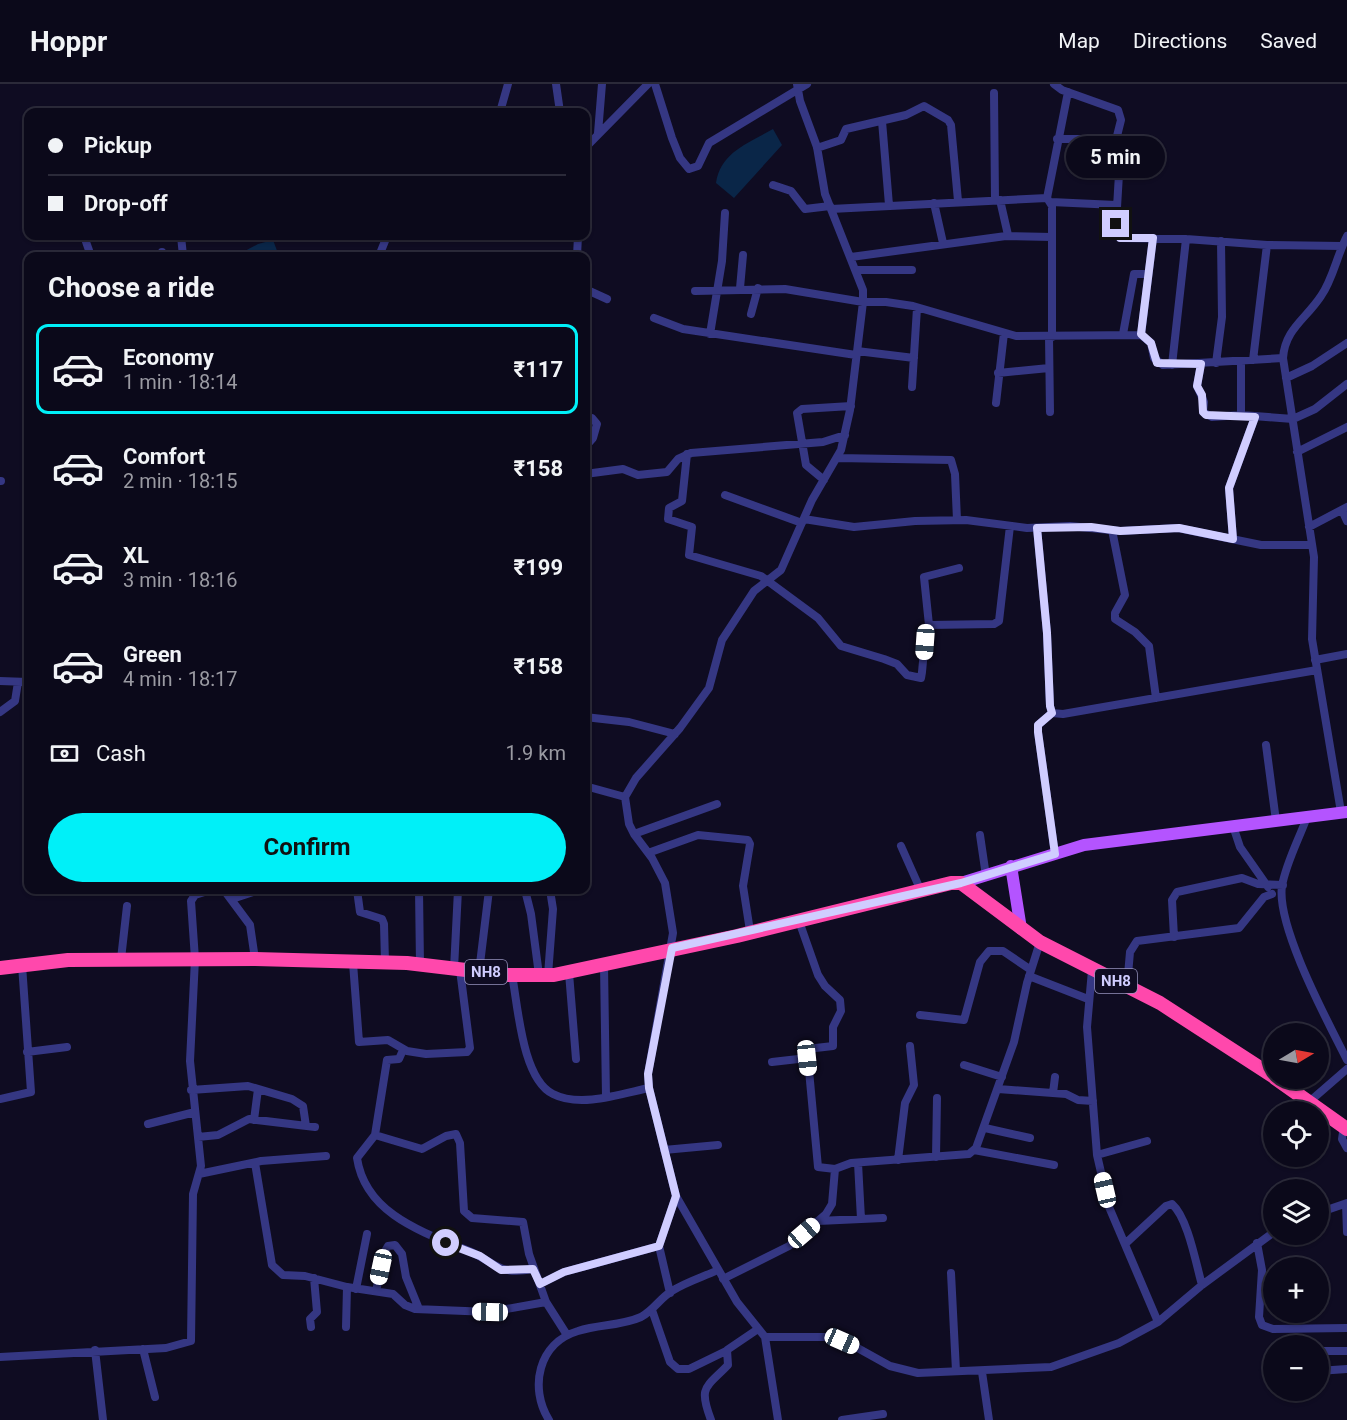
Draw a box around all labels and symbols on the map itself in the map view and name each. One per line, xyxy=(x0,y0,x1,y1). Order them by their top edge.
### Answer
callout: 5 min xyxy=(1066,137,1166,179)
route end xyxy=(1102,210,1129,237)
car xyxy=(915,623,935,661)
road number: NH8 xyxy=(465,960,507,984)
road number: NH8 xyxy=(1095,969,1137,993)
north arrow xyxy=(1263,1023,1329,1089)
car xyxy=(796,1039,818,1077)
car xyxy=(1092,1170,1118,1210)
car xyxy=(785,1214,823,1252)
route start xyxy=(432,1229,459,1256)
car xyxy=(368,1248,394,1286)
car xyxy=(472,1303,508,1321)
car xyxy=(822,1325,862,1357)

